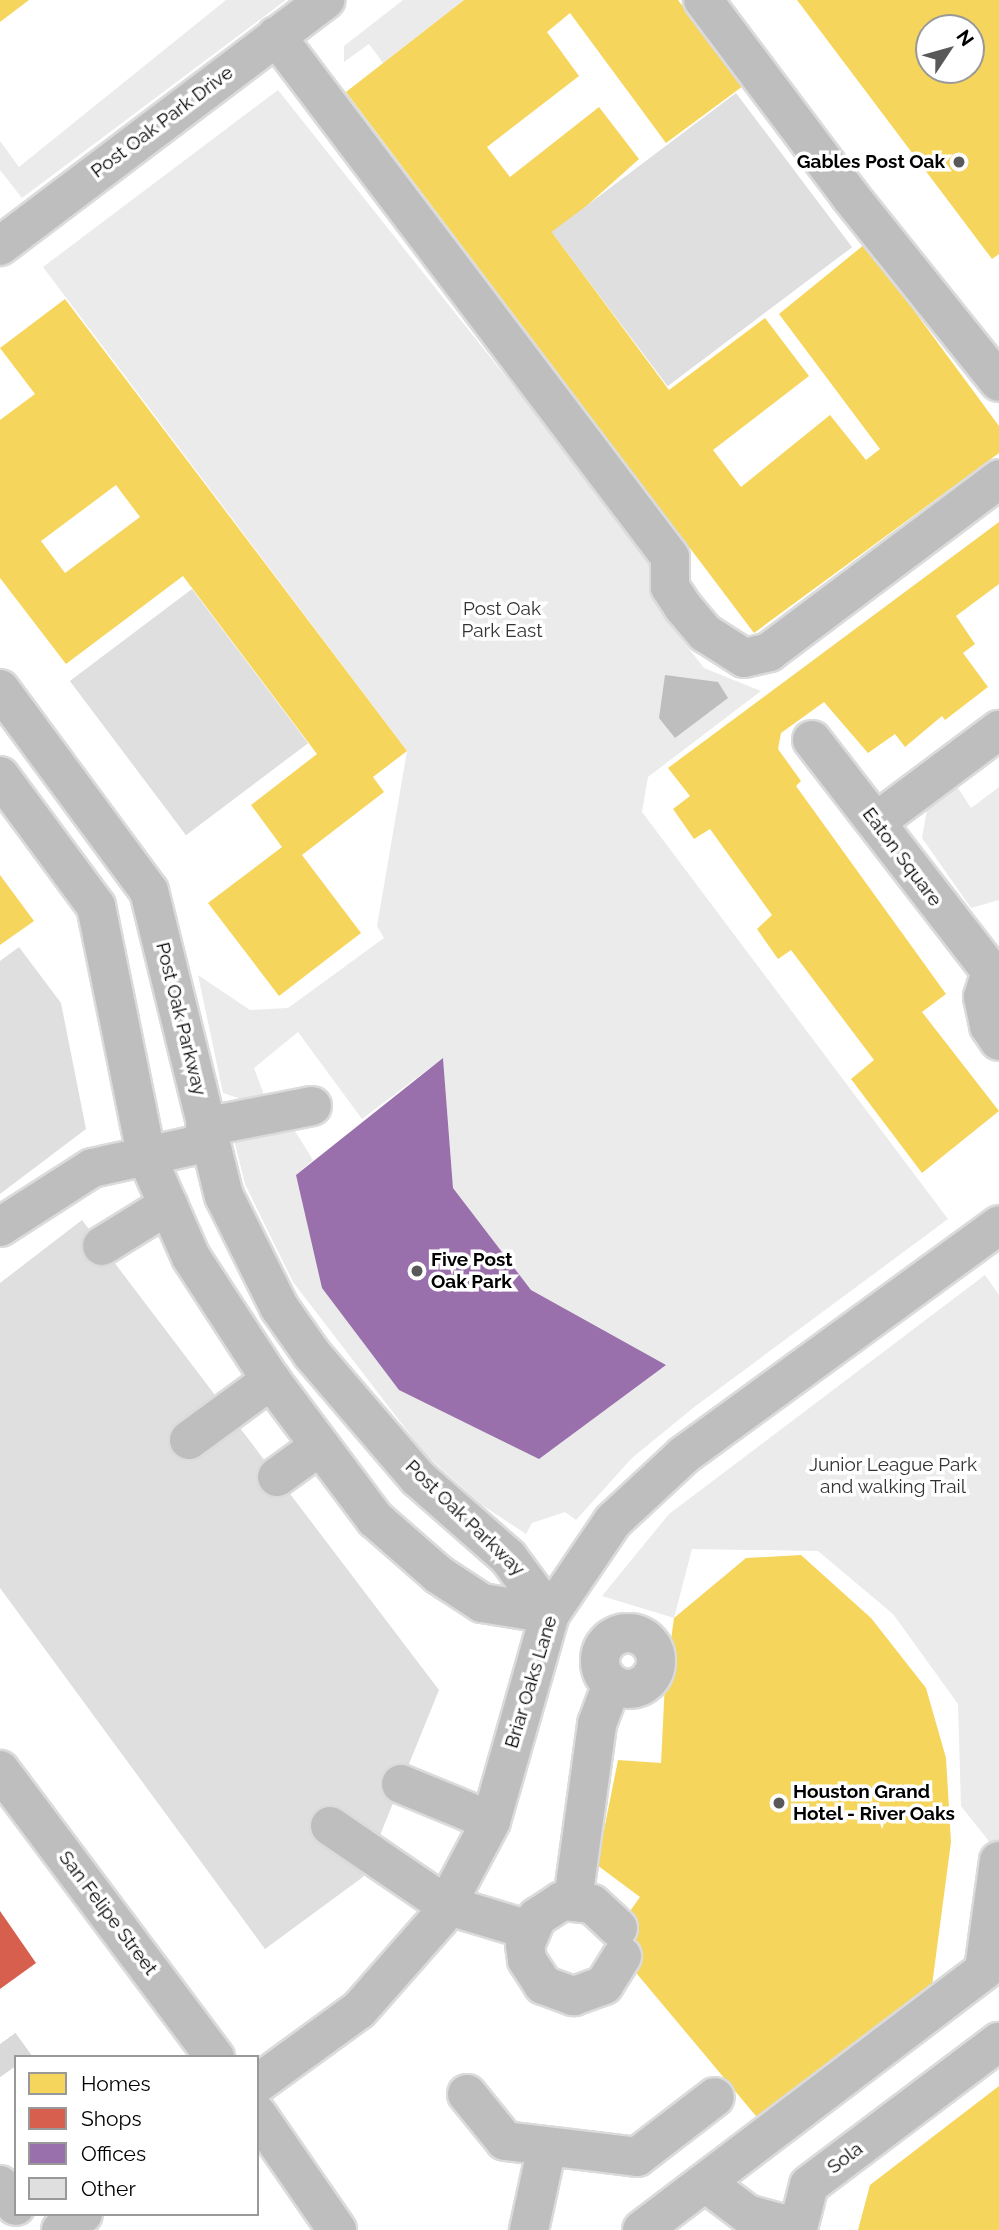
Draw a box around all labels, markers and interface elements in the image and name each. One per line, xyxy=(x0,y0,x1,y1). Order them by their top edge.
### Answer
north arrow xyxy=(915,14,985,84)
text: N xyxy=(952,26,979,50)
street label: Post Oak Park Drive xyxy=(87,61,237,183)
place label: Gables Post Oak xyxy=(797,151,945,173)
marker: Gables Post Oak xyxy=(951,154,967,170)
park label: Post Oak Park East xyxy=(461,598,543,642)
street label: Eaton Square xyxy=(857,803,947,911)
street label: Post Oak Parkway xyxy=(151,940,211,1098)
place label: Five Post Oak Park xyxy=(431,1249,513,1293)
marker: Five Post Oak Park xyxy=(409,1263,425,1279)
park label: Junior League Park and walking Trail xyxy=(809,1454,977,1498)
street label: Post Oak Parkway xyxy=(401,1455,529,1581)
street label: Briar Oaks Lane xyxy=(500,1613,562,1751)
place label: Houston Grand Hotel - River Oaks xyxy=(793,1781,956,1825)
marker: Houston Grand Hotel - River Oaks xyxy=(771,1795,787,1811)
street label: San Felipe Street xyxy=(54,1847,162,1979)
legend xyxy=(14,2055,259,2216)
text: Homes xyxy=(81,2071,151,2096)
text: Shops xyxy=(81,2106,142,2131)
street label: Sola xyxy=(823,2137,867,2179)
text: Offices xyxy=(81,2141,146,2166)
text: Other xyxy=(81,2176,136,2201)

